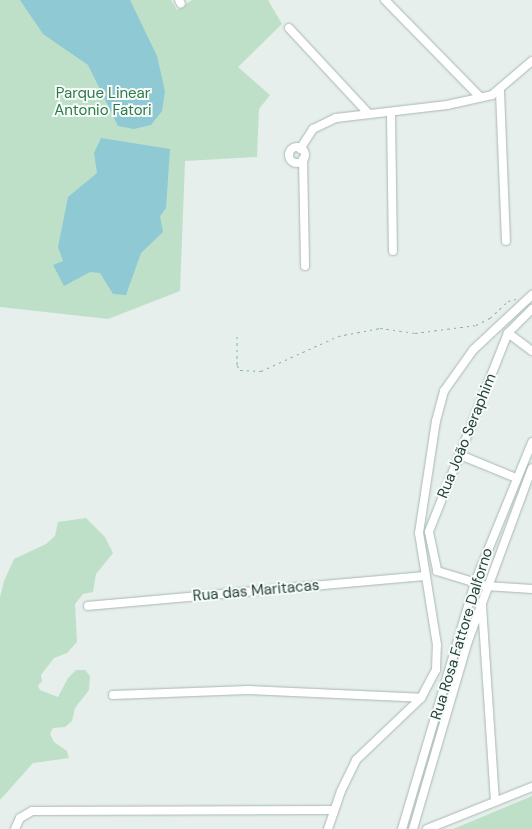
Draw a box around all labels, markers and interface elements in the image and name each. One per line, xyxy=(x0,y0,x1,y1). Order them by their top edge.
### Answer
park label: Parque Linear Antonio Fatori xyxy=(54,84,152,119)
street label: Rua João Seraphim xyxy=(434,371,500,501)
street label: Rua Rosa Fattore Dalforno xyxy=(427,546,497,722)
street label: Rua das Maritacas xyxy=(192,577,320,605)

